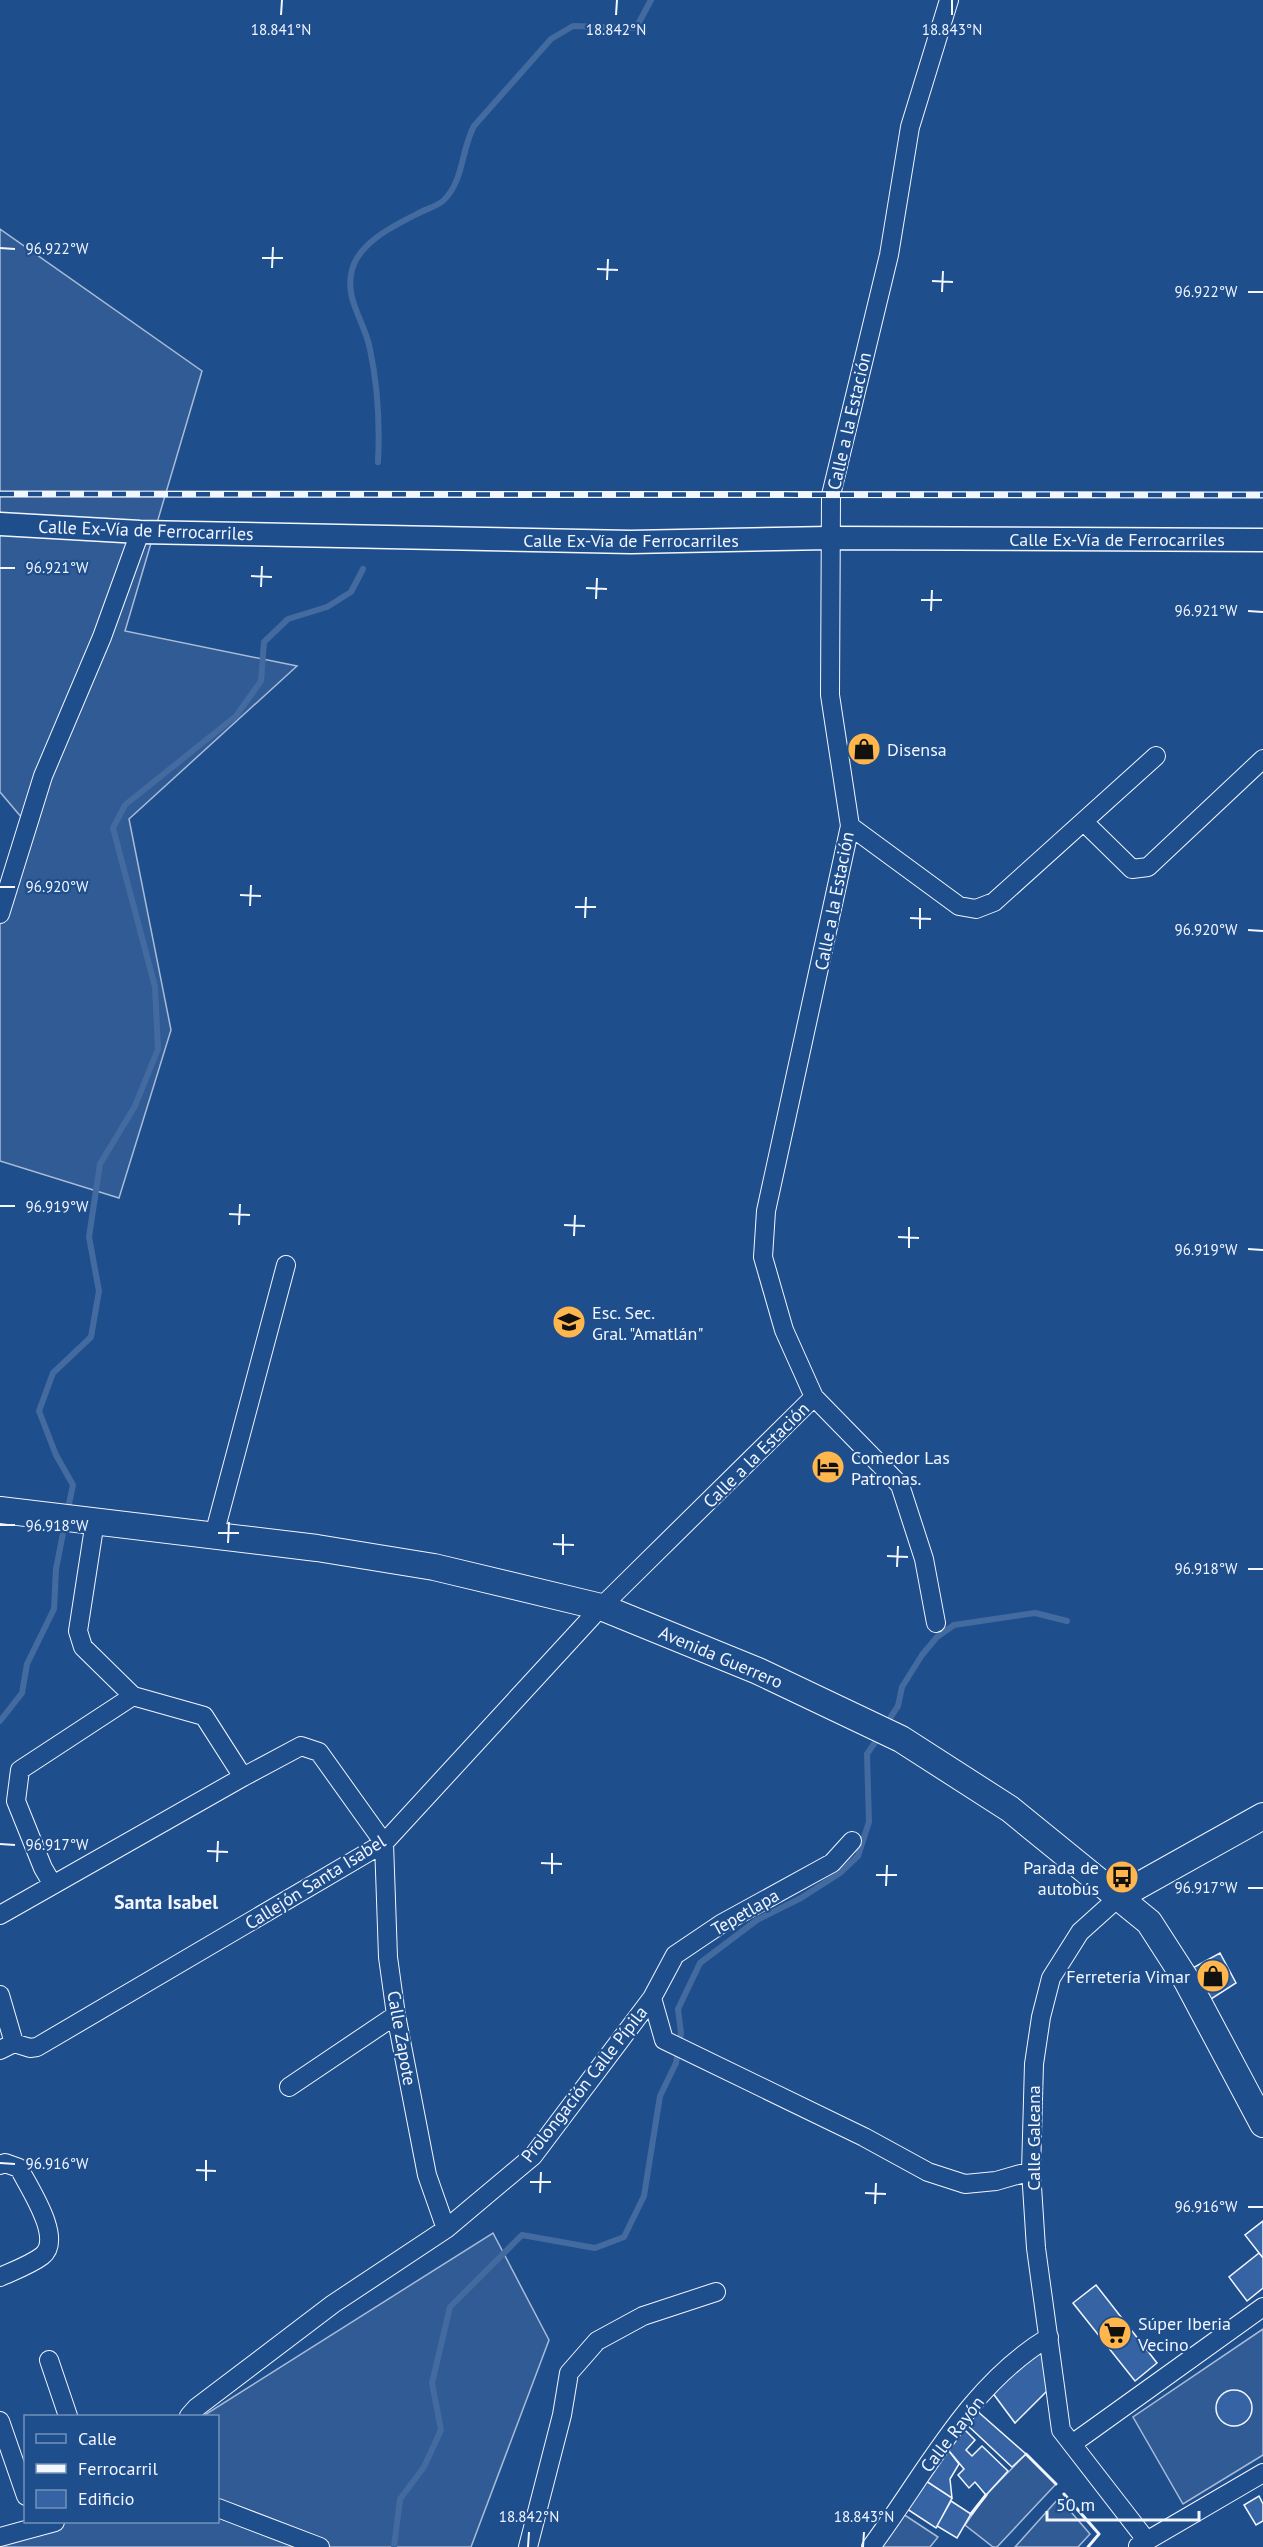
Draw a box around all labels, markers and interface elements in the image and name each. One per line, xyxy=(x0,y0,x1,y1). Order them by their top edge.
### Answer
text: 18.841°N xyxy=(251,20,311,39)
text: 18.842°N xyxy=(586,20,646,39)
text: 18.843°N xyxy=(922,20,982,39)
text: 96.922°W xyxy=(26,239,89,258)
text: 96.922°W xyxy=(1175,282,1238,301)
street label: Calle a la Estación xyxy=(822,350,876,492)
street label: Calle Ex-Vía de Ferrocarriles xyxy=(38,515,254,545)
street label: Calle Ex-Vía de Ferrocarriles xyxy=(1009,528,1225,551)
street label: Calle Ex-Vía de Ferrocarriles xyxy=(523,529,739,552)
text: 96.921°W xyxy=(26,558,89,577)
text: 96.921°W xyxy=(1175,601,1238,620)
shop icon: Disensa xyxy=(846,731,882,767)
place label: Disensa xyxy=(887,738,947,761)
street label: Calle a la Estación xyxy=(809,830,859,972)
text: 96.920°W xyxy=(26,877,89,896)
text: 96.920°W xyxy=(1175,920,1238,939)
text: 96.919°W xyxy=(26,1197,89,1216)
text: 96.919°W xyxy=(1175,1240,1238,1259)
place label: Esc. Sec. Gral. "Amatlán" xyxy=(592,1301,703,1345)
school or university icon: Esc. Sec. Gral. "Amatlán" xyxy=(551,1304,587,1340)
street label: Calle a la Estación xyxy=(698,1397,814,1513)
place label: Comedor Las Patronas. xyxy=(851,1446,950,1490)
hotel icon: Comedor Las Patronas. xyxy=(810,1449,846,1485)
text: 96.918°W xyxy=(26,1516,89,1535)
text: 96.918°W xyxy=(1175,1559,1238,1578)
street label: Avenida Guerrero xyxy=(655,1621,787,1693)
street label: Callejón Santa Isabel xyxy=(240,1829,390,1935)
text: 96.917°W xyxy=(26,1835,89,1854)
place label: Parada de autobús xyxy=(1023,1856,1099,1900)
bus stop icon: Parada de autobús xyxy=(1104,1859,1140,1895)
text: 96.917°W xyxy=(1175,1878,1238,1897)
street label: Tepetlapa xyxy=(707,1883,783,1941)
district label: Santa Isabel xyxy=(114,1889,218,1915)
shop icon: Ferretería Vimar xyxy=(1195,1958,1231,1994)
place label: Ferretería Vimar xyxy=(1066,1965,1190,1988)
street label: Calle Zapote xyxy=(382,1989,422,2087)
street label: Prolongación Calle Pípila xyxy=(516,2001,652,2167)
street label: Calle Galeana xyxy=(1022,2085,1045,2191)
text: 96.916°W xyxy=(26,2154,89,2173)
text: 96.916°W xyxy=(1175,2197,1238,2216)
place label: Súper Iberia Vecino xyxy=(1137,2312,1231,2356)
supermarket icon: Súper Iberia Vecino xyxy=(1097,2315,1133,2351)
street label: Calle Rayón xyxy=(915,2391,989,2477)
legend xyxy=(24,2415,219,2523)
text: Calle xyxy=(78,2427,117,2450)
text: Ferrocarril xyxy=(78,2457,158,2480)
scale bar xyxy=(1047,2484,1198,2522)
text: Edificio xyxy=(78,2487,134,2510)
text: 50 m xyxy=(1056,2493,1095,2516)
text: 18.842°N xyxy=(499,2507,559,2526)
text: 18.843°N xyxy=(834,2507,894,2526)

